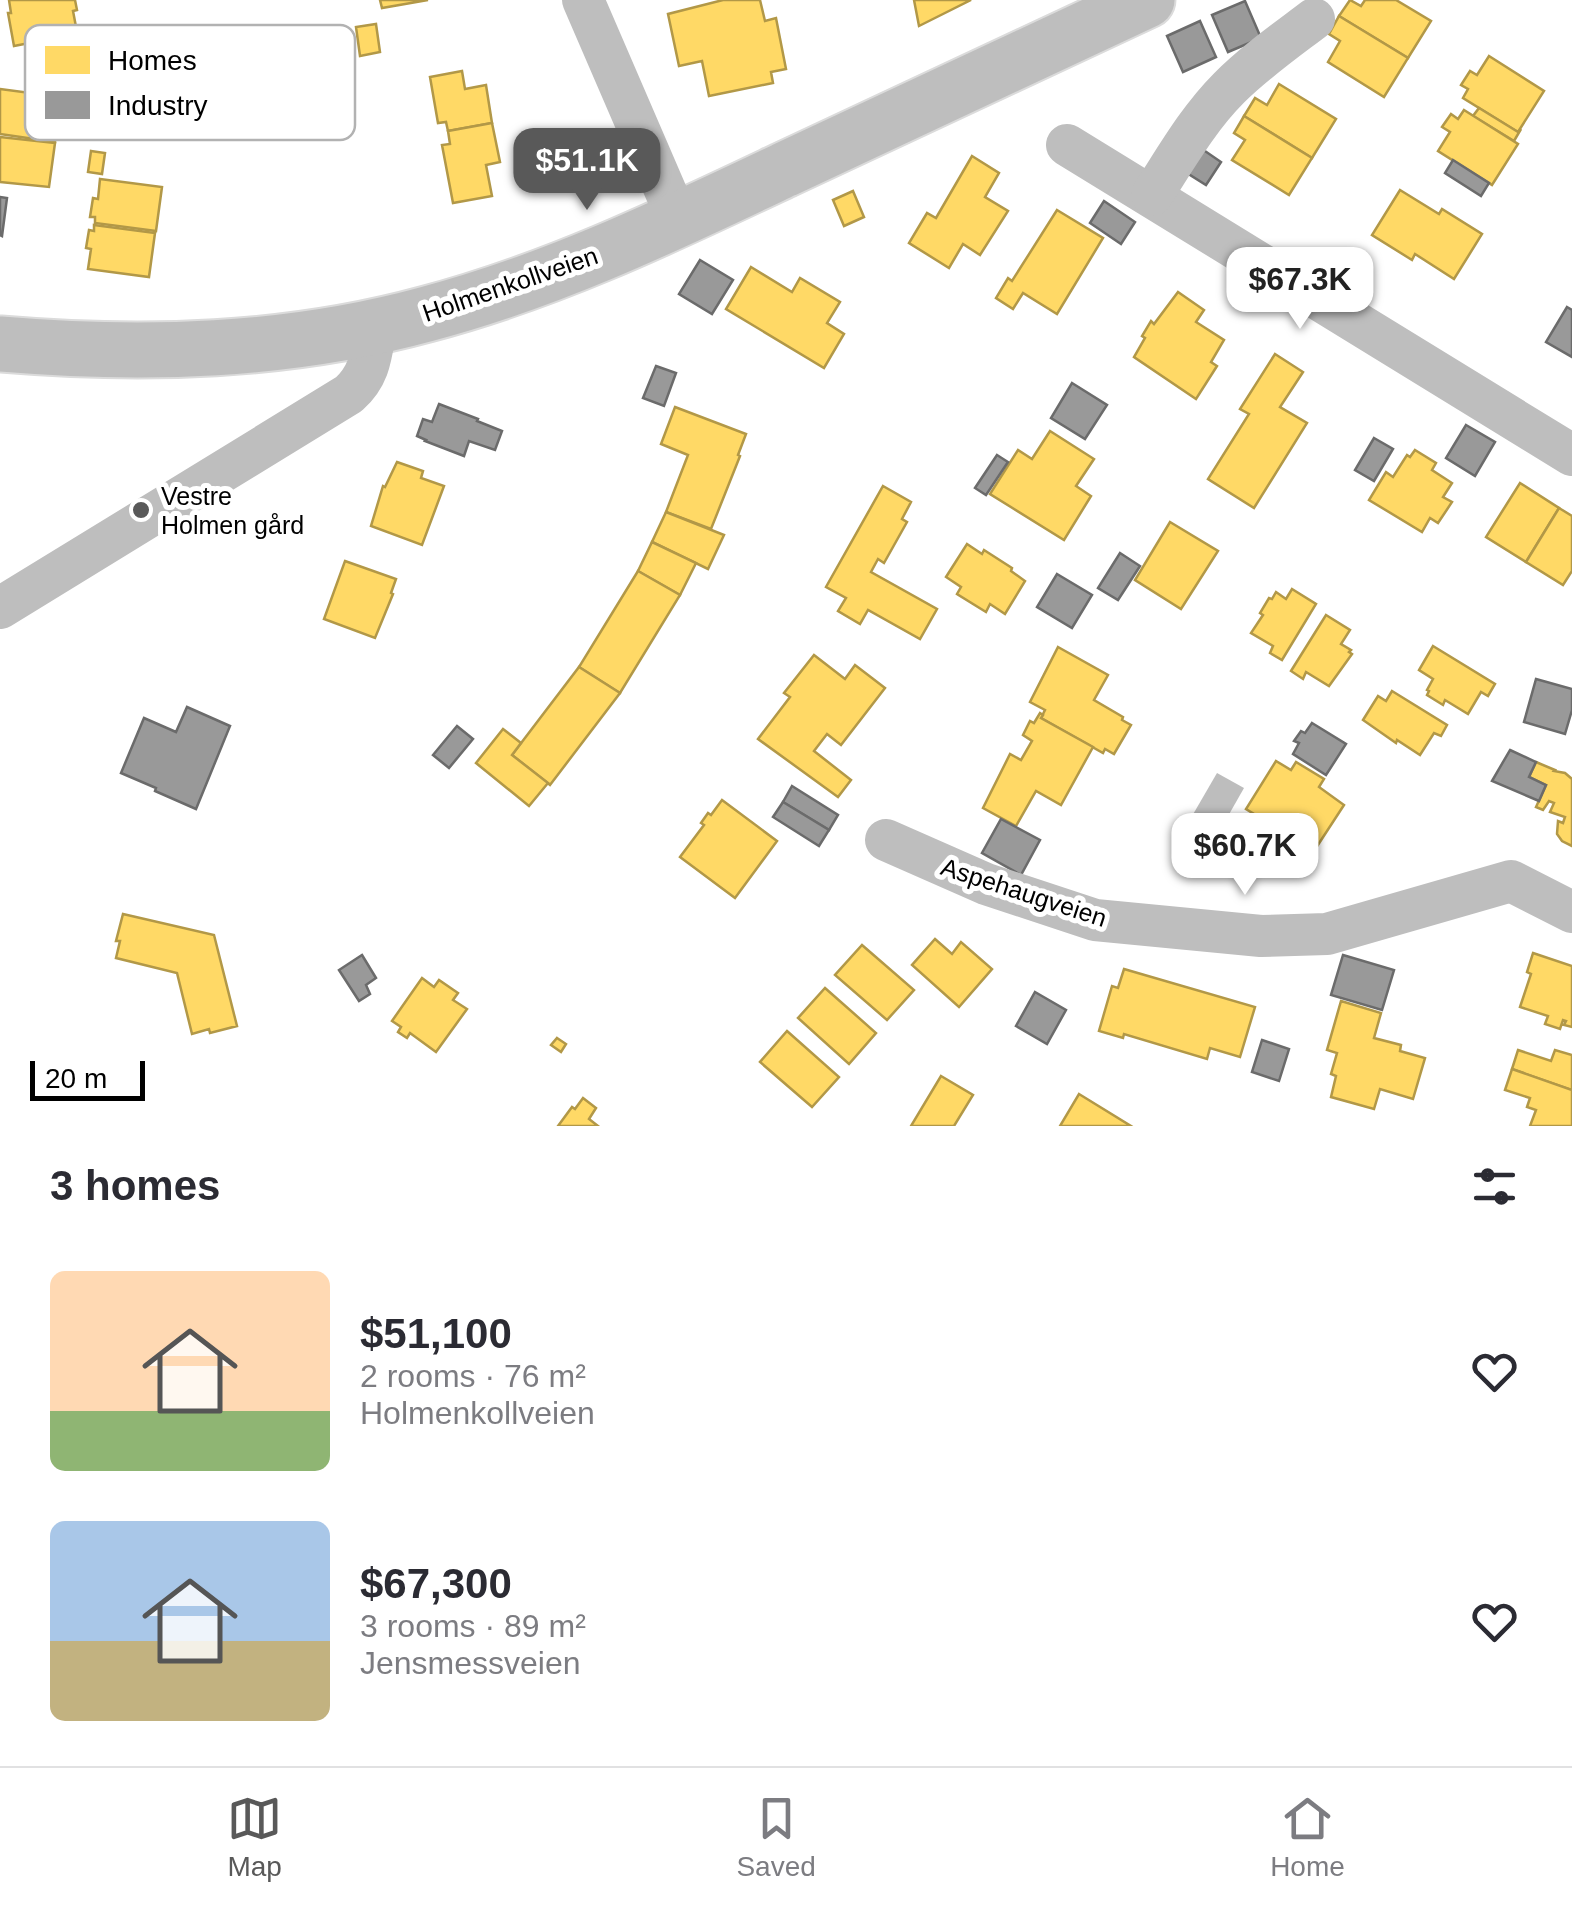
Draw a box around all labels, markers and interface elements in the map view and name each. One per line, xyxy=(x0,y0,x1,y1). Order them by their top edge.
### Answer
legend xyxy=(25,25,355,140)
text: Homes xyxy=(108,45,197,76)
text: Industry xyxy=(108,90,208,121)
pin: $51.1K xyxy=(506,128,668,213)
text: $51.1K xyxy=(535,142,639,178)
street label: Holmenkollveien xyxy=(419,241,601,327)
pin: $67.3K xyxy=(1219,247,1381,332)
text: $67.3K xyxy=(1248,261,1352,297)
place label: Vestre Holmen gård xyxy=(161,482,304,539)
marker: Vestre Holmen gård xyxy=(130,499,152,521)
pin: $60.7K xyxy=(1164,813,1326,898)
text: $60.7K xyxy=(1193,827,1297,863)
street label: Aspehaugveien xyxy=(938,852,1110,932)
scale bar xyxy=(30,1056,145,1100)
text: 20 m xyxy=(45,1063,107,1094)
icon: filters xyxy=(1467,1159,1522,1214)
text: 3 homes xyxy=(50,1162,220,1209)
text: $51,100 xyxy=(360,1310,512,1357)
icon: home xyxy=(130,1311,250,1431)
icon: heart xyxy=(1467,1344,1522,1399)
text: 2 rooms · 76 m² xyxy=(360,1358,586,1394)
text: Holmenkollveien xyxy=(360,1395,595,1431)
text: $67,300 xyxy=(360,1560,512,1607)
icon: home xyxy=(130,1561,250,1681)
icon: heart xyxy=(1467,1594,1522,1649)
text: 3 rooms · 89 m² xyxy=(360,1608,586,1644)
text: Jensmessveien xyxy=(360,1645,581,1681)
tab: Map xyxy=(227,1791,282,1883)
tab: Saved xyxy=(736,1791,816,1883)
tab: Home xyxy=(1270,1791,1345,1883)

